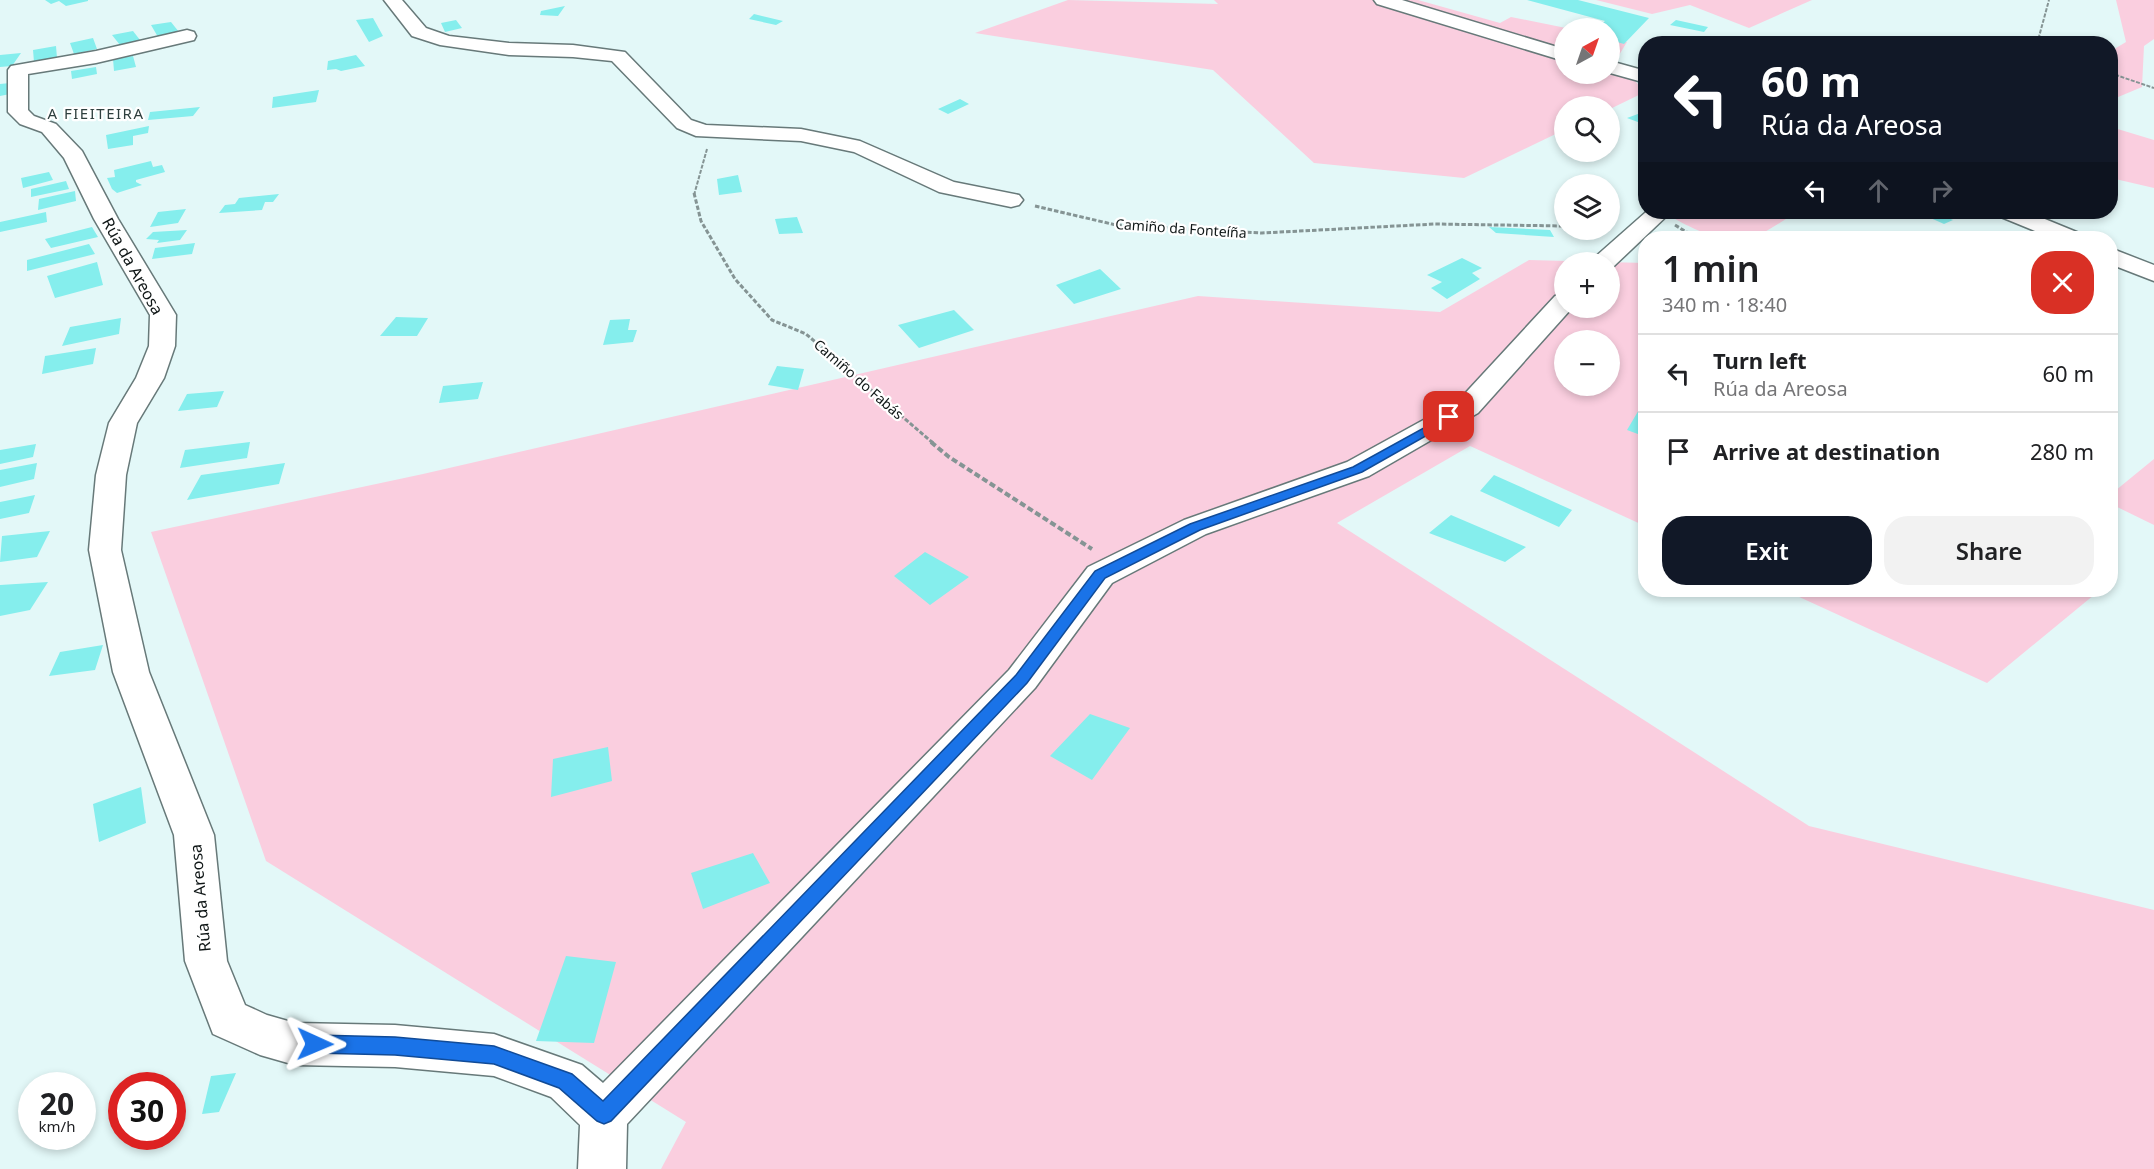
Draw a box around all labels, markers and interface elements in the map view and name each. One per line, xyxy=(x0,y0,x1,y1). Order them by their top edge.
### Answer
north arrow xyxy=(1554,18,1620,84)
map controls xyxy=(1554,18,1620,396)
text: 60 m xyxy=(1761,52,1861,109)
icon: left xyxy=(1662,60,1740,138)
button: search xyxy=(1554,96,1620,162)
district label: A FIEITEIRA xyxy=(48,103,144,123)
text: Rúa da Areosa xyxy=(1761,106,1943,143)
button: layers xyxy=(1554,174,1620,240)
icon: left xyxy=(1799,174,1832,207)
icon: ahead xyxy=(1862,174,1895,207)
icon: right xyxy=(1925,174,1958,207)
street label: Rúa da Areosa xyxy=(97,214,169,318)
street label: Camiño da Fonteíña xyxy=(1115,214,1247,242)
text: 1 min xyxy=(1662,244,1760,293)
button: close xyxy=(2031,251,2094,314)
button: + xyxy=(1554,252,1620,318)
text: 340 m · 18:40 xyxy=(1662,291,1787,318)
button: − xyxy=(1554,330,1620,396)
street label: Camiño do Fabás xyxy=(810,335,908,423)
text: Turn left xyxy=(1713,345,1807,375)
icon: left xyxy=(1662,357,1695,390)
text: 60 m xyxy=(2043,358,2094,388)
text: Rúa da Areosa xyxy=(1713,375,1848,402)
pin xyxy=(1423,391,1474,442)
icon: arrive xyxy=(1432,400,1465,433)
icon: arrive xyxy=(1662,435,1695,468)
text: Arrive at destination xyxy=(1713,436,1940,466)
text: 280 m xyxy=(2030,436,2094,466)
button: Exit xyxy=(1662,516,1872,585)
button: Share xyxy=(1884,516,2094,585)
street label: Rúa da Areosa xyxy=(184,843,216,953)
position arrow xyxy=(283,1012,347,1076)
speed limit sign: 30 xyxy=(108,1072,186,1150)
text: 20 xyxy=(40,1083,74,1124)
text: km/h xyxy=(39,1116,75,1136)

